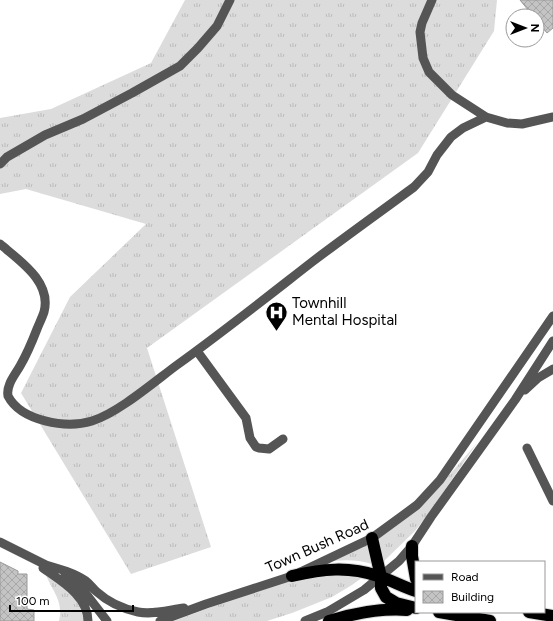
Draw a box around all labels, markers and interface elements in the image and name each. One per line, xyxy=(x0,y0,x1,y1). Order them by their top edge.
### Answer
north arrow xyxy=(505,8,545,48)
text: N xyxy=(528,24,541,32)
place label: Townhill Mental Hospital xyxy=(292,294,397,329)
hospital icon: Townhill Mental Hospital xyxy=(263,299,289,332)
street label: Town Bush Road xyxy=(263,515,371,577)
legend xyxy=(415,561,545,613)
text: Road xyxy=(451,570,479,584)
scale bar xyxy=(10,587,133,613)
text: Building xyxy=(451,590,494,604)
text: 100 m xyxy=(16,594,50,608)

